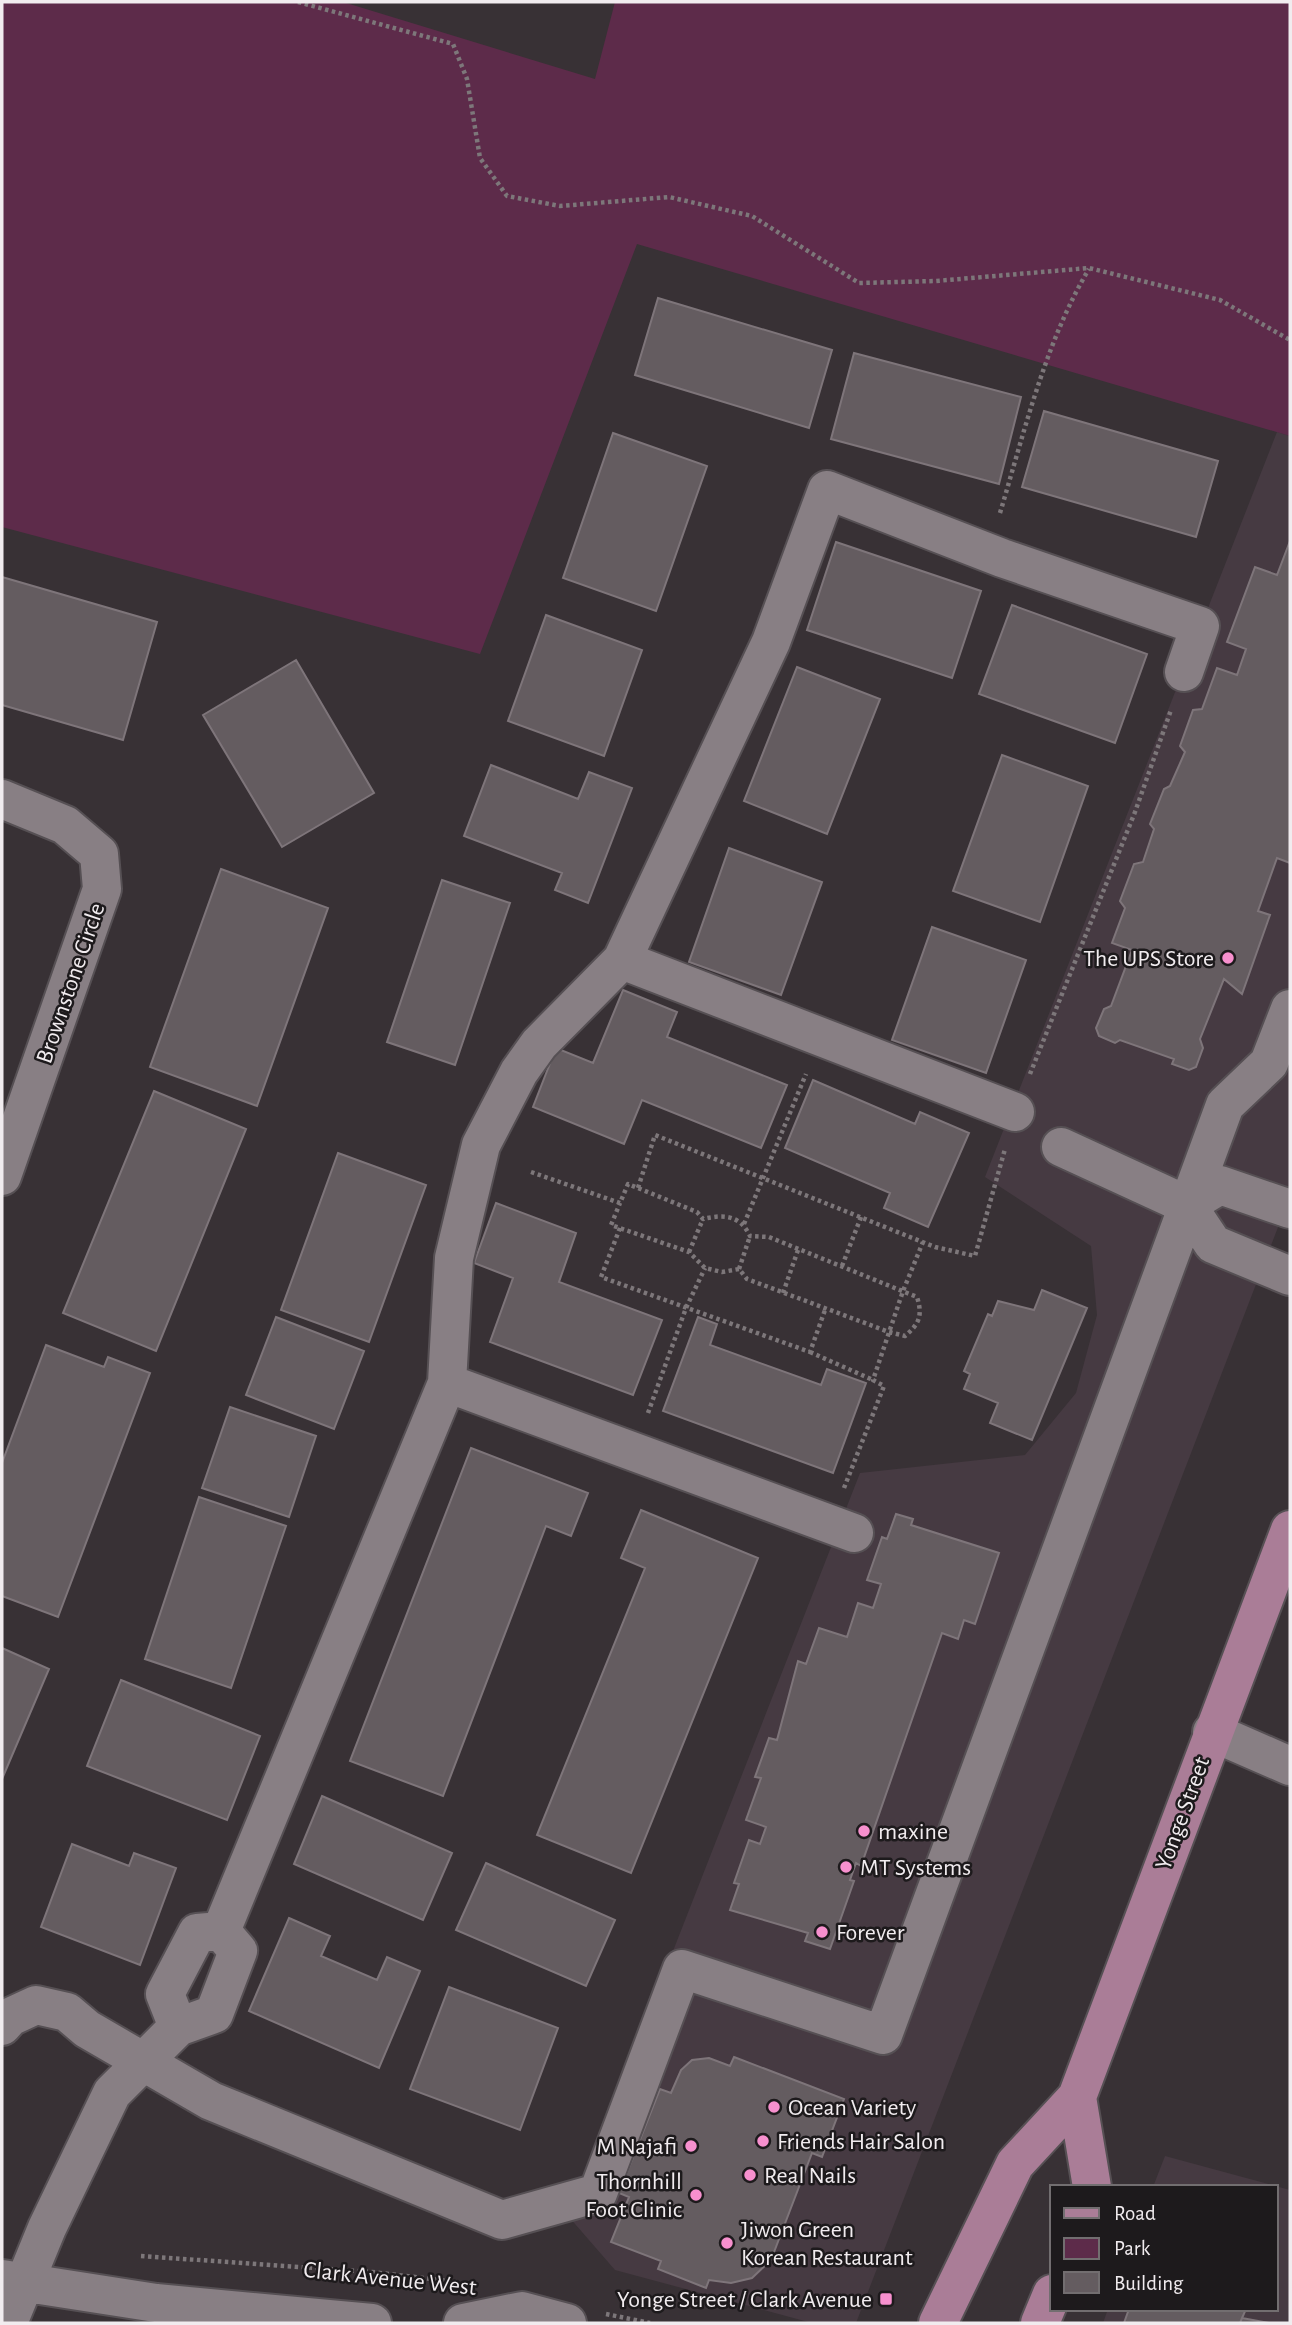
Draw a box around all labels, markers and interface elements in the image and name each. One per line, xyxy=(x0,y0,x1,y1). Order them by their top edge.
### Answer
street label: Brownstone Circle xyxy=(32,900,110,1067)
place label: The UPS Store xyxy=(1083,947,1214,971)
marker: The UPS Store xyxy=(1220,950,1236,966)
street label: Yonge Street xyxy=(1151,1753,1215,1873)
place label: maxine xyxy=(878,1820,948,1844)
marker: maxine xyxy=(856,1823,872,1839)
place label: MT Systems xyxy=(860,1856,971,1880)
marker: MT Systems xyxy=(838,1859,854,1875)
place label: Forever xyxy=(836,1921,905,1945)
marker: Forever xyxy=(814,1924,830,1940)
place label: Ocean Variety xyxy=(788,2096,916,2120)
marker: Ocean Variety xyxy=(766,2099,782,2115)
place label: Friends Hair Salon xyxy=(777,2130,945,2154)
marker: Friends Hair Salon xyxy=(755,2133,771,2149)
place label: M Najafi xyxy=(597,2135,677,2159)
marker: M Najafi xyxy=(683,2138,699,2154)
place label: Real Nails xyxy=(764,2164,856,2188)
marker: Real Nails xyxy=(742,2167,758,2183)
place label: Thornhill Foot Clinic xyxy=(586,2170,682,2222)
legend xyxy=(1050,2185,1278,2311)
marker: Thornhill Foot Clinic xyxy=(688,2187,704,2203)
text: Road xyxy=(1114,2203,1156,2224)
place label: Jiwon Green Korean Restaurant xyxy=(741,2218,913,2270)
marker: Jiwon Green Korean Restaurant xyxy=(719,2235,735,2251)
text: Park xyxy=(1114,2238,1151,2259)
street label: Clark Avenue West xyxy=(302,2258,478,2300)
text: Building xyxy=(1114,2273,1184,2294)
place label: Yonge Street / Clark Avenue xyxy=(617,2288,872,2312)
marker: Yonge Street / Clark Avenue xyxy=(878,2291,894,2307)

